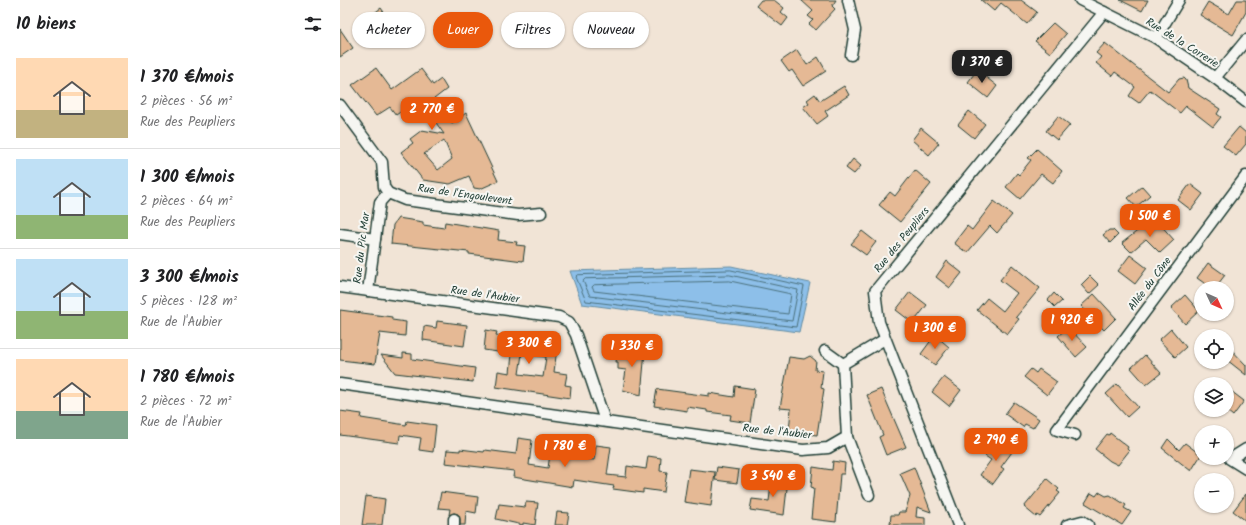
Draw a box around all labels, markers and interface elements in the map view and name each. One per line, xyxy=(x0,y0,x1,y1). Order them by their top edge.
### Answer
text: 10 biens xyxy=(16,11,76,38)
chip: Acheter xyxy=(352,12,425,48)
chip: Louer xyxy=(433,12,493,48)
chip: Filtres xyxy=(501,12,565,48)
chip: Nouveau xyxy=(573,12,649,48)
icon: filters xyxy=(302,13,324,35)
street label: Rue de la Correrie xyxy=(1142,13,1222,73)
pin: 1 370 € xyxy=(945,50,1019,84)
text: 1 370 € xyxy=(961,52,1003,73)
text: 1 370 €/mois xyxy=(140,64,234,91)
icon: home xyxy=(48,74,96,122)
text: 2 pièces · 56 m² xyxy=(140,91,232,112)
pin: 2 770 € xyxy=(395,97,469,131)
text: 2 770 € xyxy=(410,99,454,120)
text: Rue des Peupliers xyxy=(140,112,235,133)
text: 1 300 €/mois xyxy=(140,164,235,191)
icon: home xyxy=(48,175,96,223)
street label: Rue de l'Engoulevent xyxy=(417,179,514,211)
text: 2 pièces · 64 m² xyxy=(140,191,232,212)
street label: Rue des Peupliers xyxy=(870,203,935,277)
pin: 1 500 € xyxy=(1113,204,1187,238)
text: 1 500 € xyxy=(1129,206,1171,227)
street label: Rue du Pic Mar xyxy=(349,210,375,285)
text: Rue des Peupliers xyxy=(140,212,235,233)
street label: Allée du Cône xyxy=(1124,253,1176,315)
text: 3 300 €/mois xyxy=(140,264,239,291)
icon: home xyxy=(48,275,96,323)
street label: Rue de l'Aubier xyxy=(449,281,522,309)
north arrow xyxy=(1194,281,1234,321)
map controls xyxy=(1194,281,1234,513)
text: 5 pièces · 128 m² xyxy=(140,291,237,312)
pin: 1 920 € xyxy=(1035,308,1109,342)
text: 1 920 € xyxy=(1050,310,1094,331)
text: Rue de l'Aubier xyxy=(140,312,222,333)
pin: 1 300 € xyxy=(898,316,972,350)
text: 1 300 € xyxy=(914,318,956,339)
button: locate xyxy=(1194,329,1234,369)
pin: 3 300 € xyxy=(492,331,566,365)
text: 3 300 € xyxy=(506,333,552,354)
pin: 1 330 € xyxy=(595,334,669,368)
text: 1 330 € xyxy=(610,336,654,357)
text: 1 780 €/mois xyxy=(140,364,235,391)
icon: home xyxy=(48,375,96,423)
button: layers xyxy=(1194,377,1234,417)
text: 2 pièces · 72 m² xyxy=(140,391,232,412)
text: Rue de l'Aubier xyxy=(140,412,222,433)
street label: Rue de l'Aubier xyxy=(742,419,814,445)
button: + xyxy=(1194,425,1234,465)
pin: 2 790 € xyxy=(959,428,1033,462)
text: 2 790 € xyxy=(973,430,1019,451)
pin: 1 780 € xyxy=(528,434,602,468)
text: 1 780 € xyxy=(544,436,586,457)
pin: 3 540 € xyxy=(736,464,810,498)
text: 3 540 € xyxy=(750,466,796,487)
button: − xyxy=(1194,473,1234,513)

